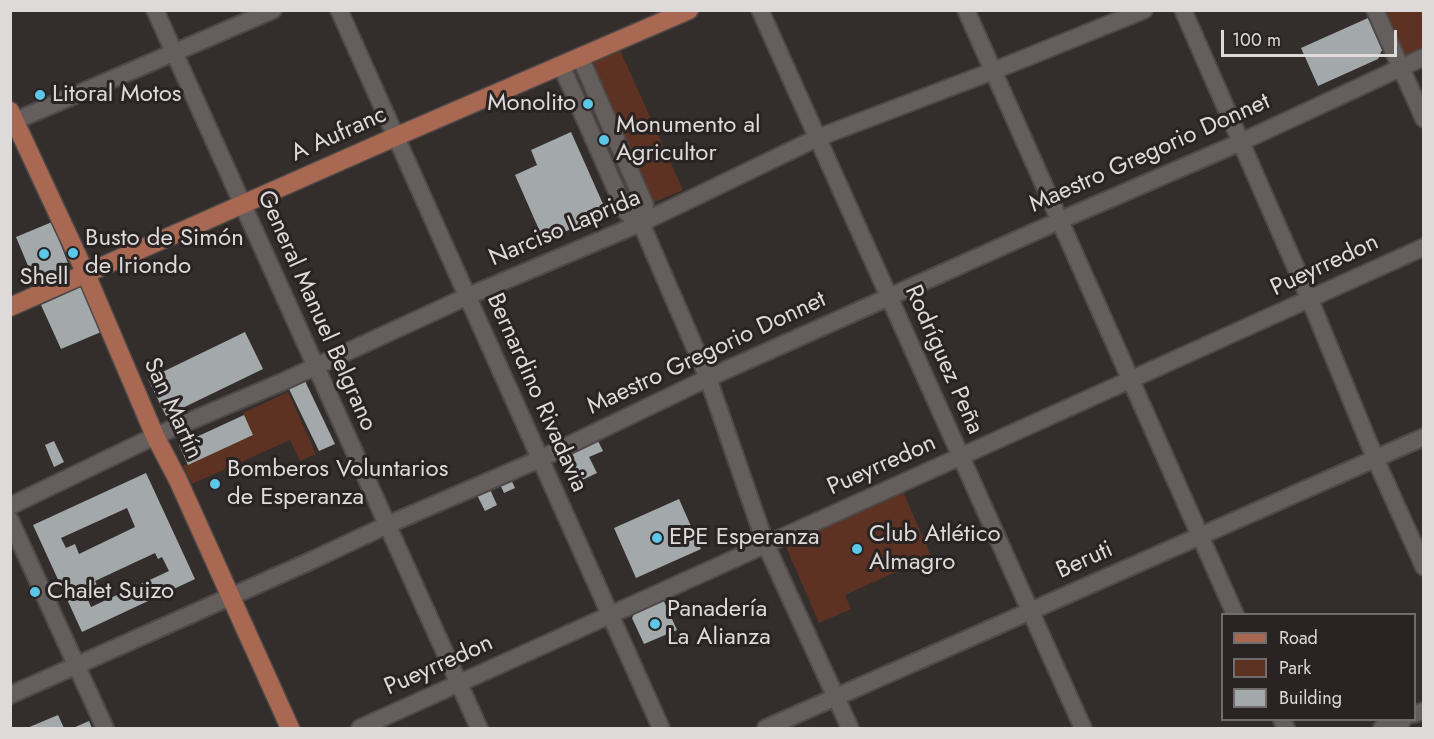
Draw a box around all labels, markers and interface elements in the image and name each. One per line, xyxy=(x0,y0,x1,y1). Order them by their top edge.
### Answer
scale bar xyxy=(1224,18,1400,56)
text: 100 m xyxy=(1232,27,1281,53)
place label: Litoral Motos xyxy=(52,81,181,109)
marker: Litoral Motos xyxy=(33,88,47,102)
street label: Maestro Gregorio Donnet xyxy=(1025,88,1275,220)
place label: Monolito xyxy=(487,90,576,118)
marker: Monolito xyxy=(581,97,595,111)
street label: A Aufranc xyxy=(287,101,391,169)
place label: Monumento al Agricultor xyxy=(616,112,761,168)
marker: Monumento al Agricultor xyxy=(597,133,611,147)
street label: Narciso Laprida xyxy=(485,184,645,274)
street label: General Manuel Belgrano xyxy=(250,186,382,436)
place label: Busto de Simón de Iriondo xyxy=(85,225,244,281)
street label: Pueyrredon xyxy=(1266,229,1384,303)
marker: Busto de Simón de Iriondo xyxy=(66,246,80,260)
marker: Shell xyxy=(37,247,51,261)
place label: Shell xyxy=(19,264,69,292)
street label: Rodríguez Peña xyxy=(897,281,989,439)
street label: Maestro Gregorio Donnet xyxy=(583,286,831,422)
street label: Bernardino Rivadavia xyxy=(479,289,593,497)
street label: San Martín xyxy=(136,354,208,464)
street label: Pueyrredon xyxy=(823,429,941,503)
place label: Bomberos Voluntarios de Esperanza xyxy=(227,456,448,512)
marker: Bomberos Voluntarios de Esperanza xyxy=(208,477,222,491)
place label: Club Atlético Almagro xyxy=(869,521,1000,577)
place label: EPE Esperanza xyxy=(669,524,820,552)
marker: EPE Esperanza xyxy=(650,531,664,545)
street label: Beruti xyxy=(1052,536,1118,586)
marker: Club Atlético Almagro xyxy=(850,542,864,556)
place label: Chalet Suizo xyxy=(47,578,174,606)
marker: Chalet Suizo xyxy=(28,585,42,599)
place label: Panadería La Alianza xyxy=(667,596,771,652)
legend xyxy=(1221,613,1416,721)
marker: Panadería La Alianza xyxy=(648,617,662,631)
text: Road xyxy=(1279,625,1318,651)
street label: Pueyrredon xyxy=(380,629,498,703)
text: Park xyxy=(1279,655,1311,681)
text: Building xyxy=(1279,685,1342,711)

